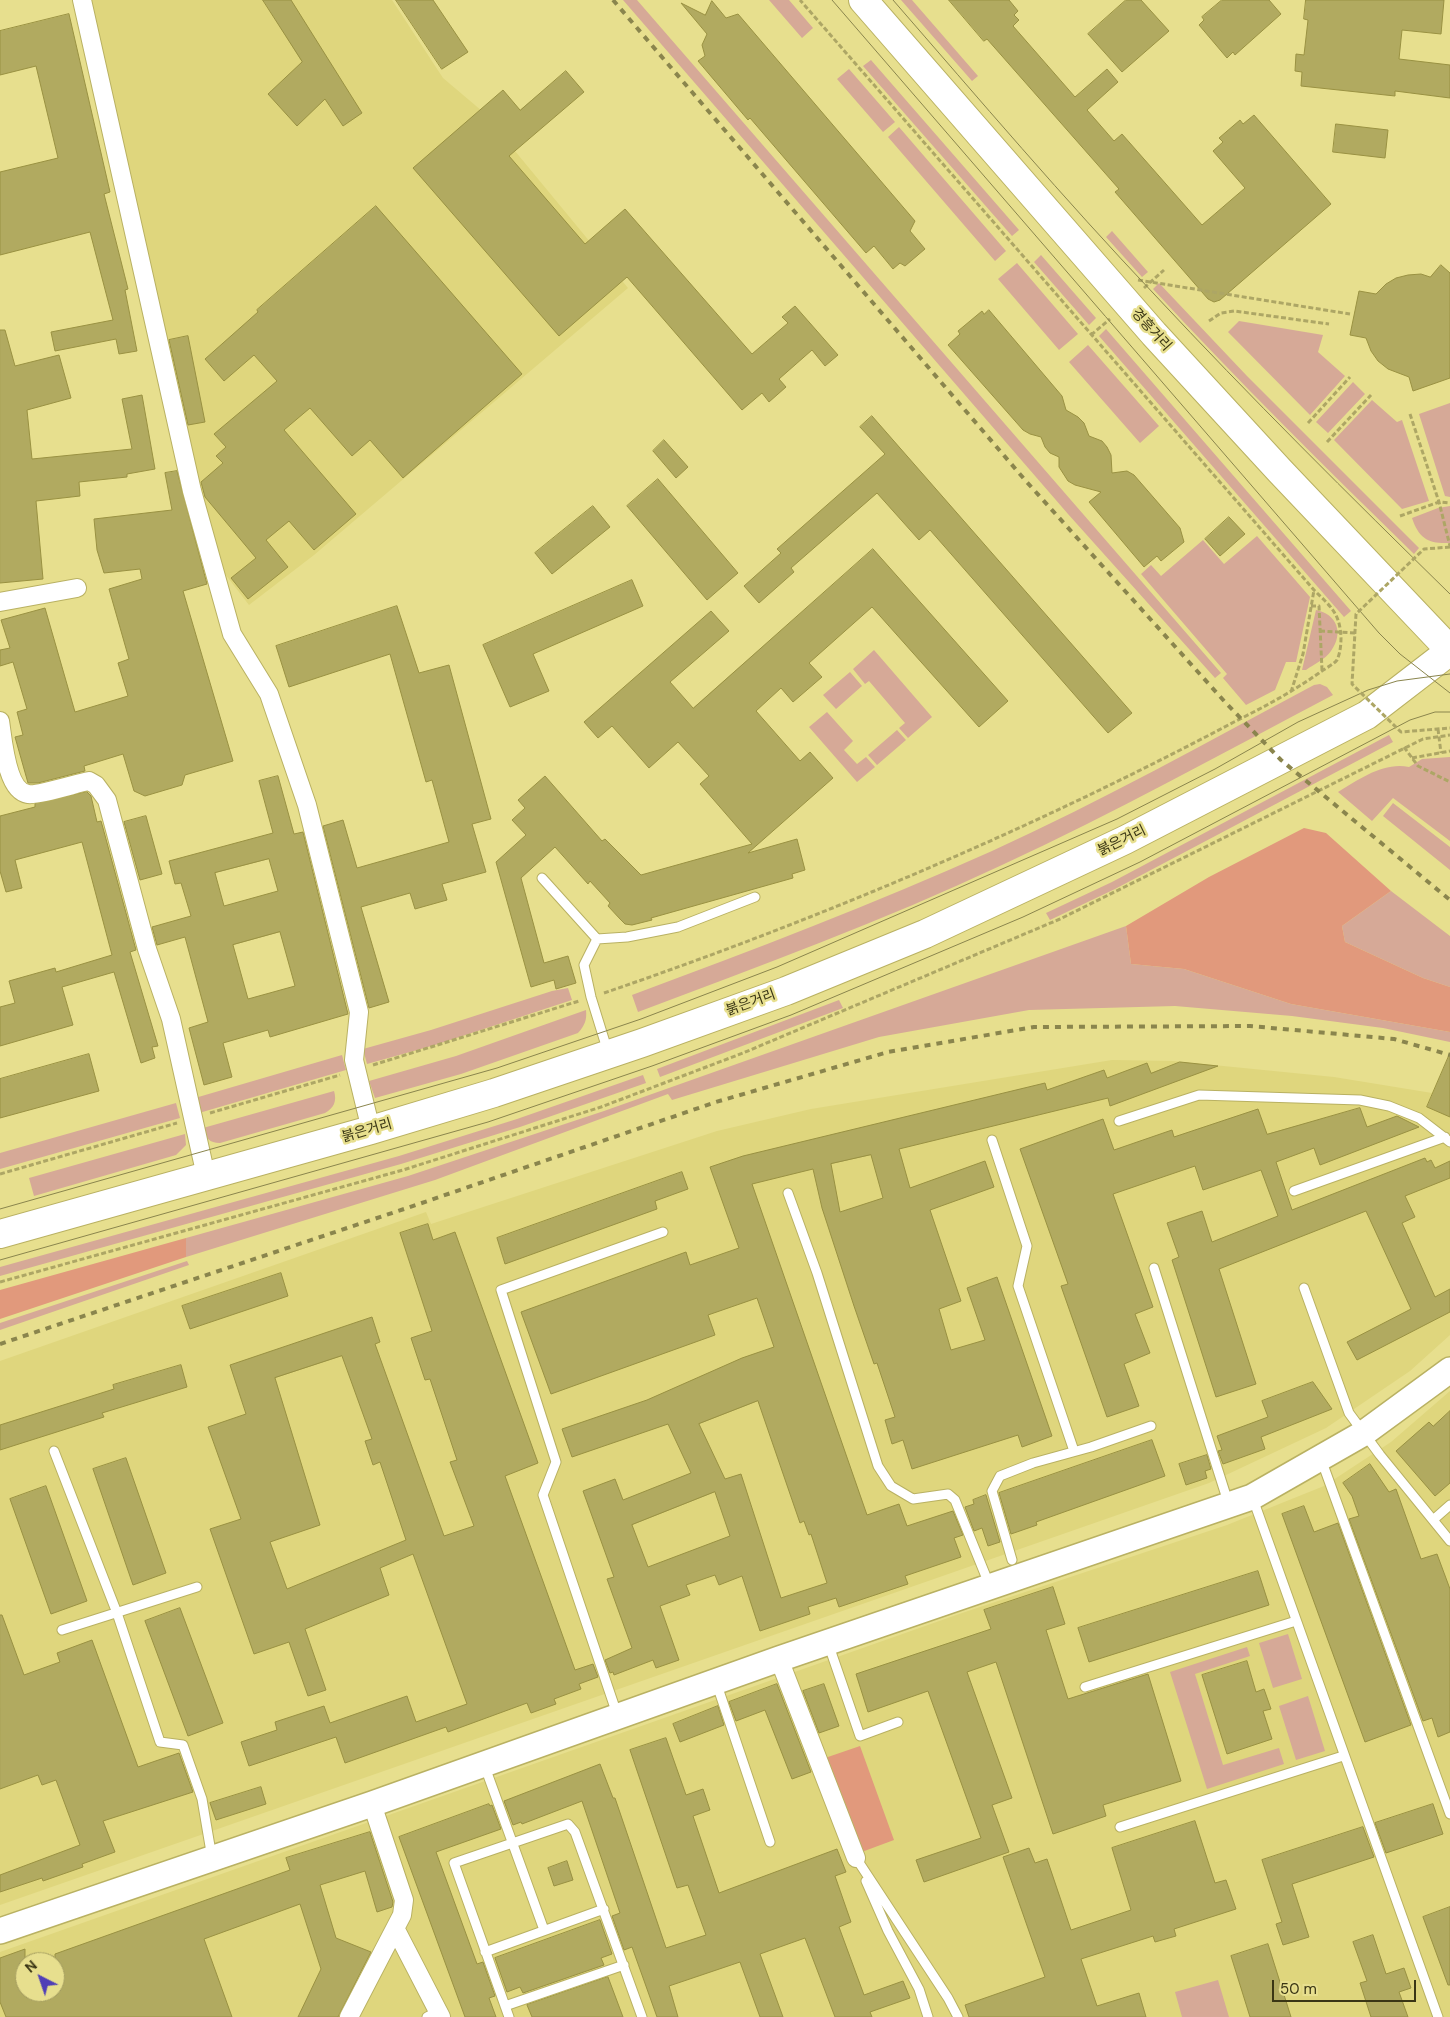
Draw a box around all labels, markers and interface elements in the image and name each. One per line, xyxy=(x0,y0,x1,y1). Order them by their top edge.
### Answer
street label: 경흥거리 xyxy=(1128,305,1174,355)
street label: 붉은거리 xyxy=(1095,822,1149,860)
street label: 붉은거리 xyxy=(724,986,778,1020)
street label: 붉은거리 xyxy=(340,1116,394,1146)
north arrow xyxy=(15,1952,65,2002)
text: N xyxy=(21,1956,41,1977)
scale bar xyxy=(1275,1970,1419,2002)
text: 50 m xyxy=(1280,1979,1317,1999)

